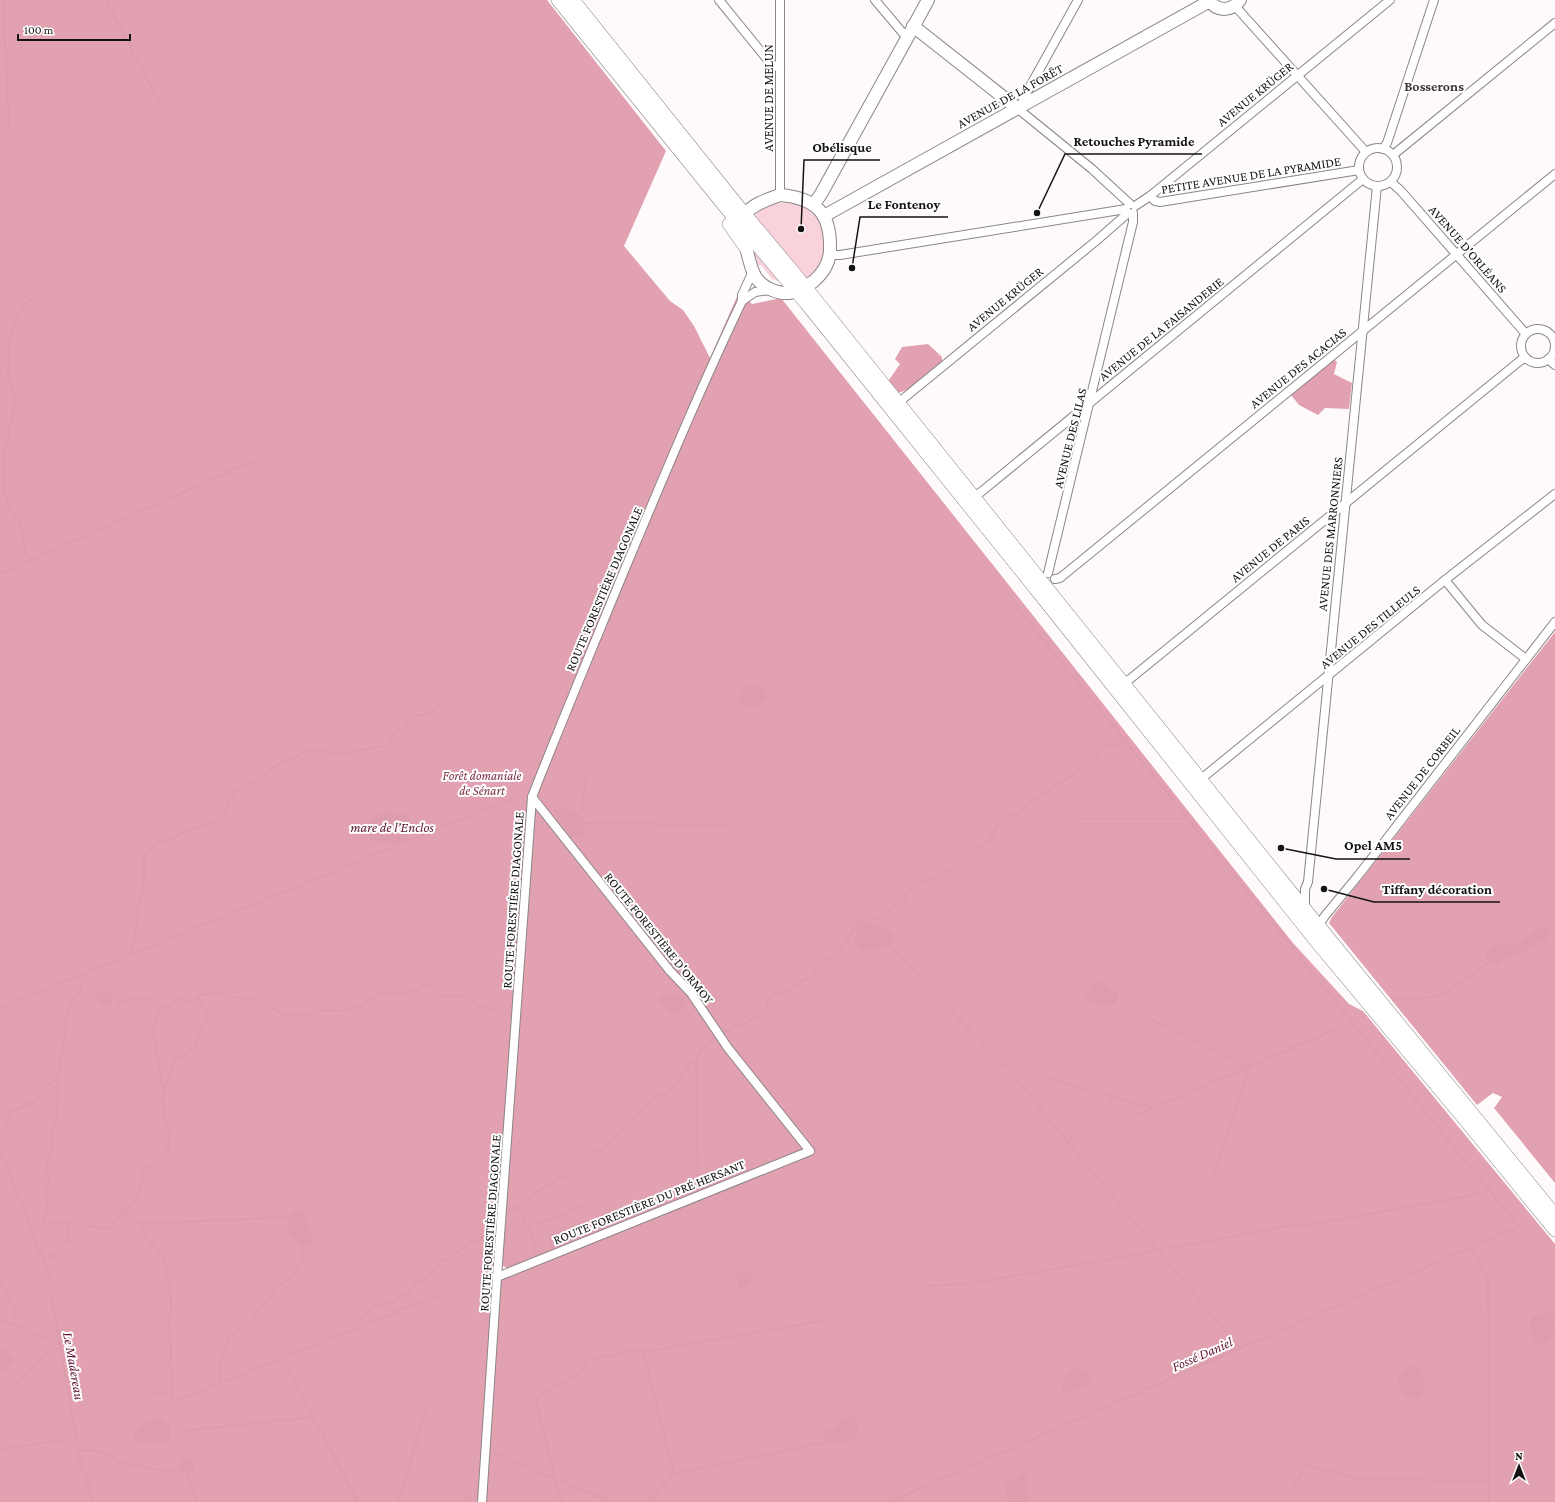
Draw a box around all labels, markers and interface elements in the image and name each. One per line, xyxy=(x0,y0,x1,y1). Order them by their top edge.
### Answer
scale bar xyxy=(18,16,130,42)
text: 100 m xyxy=(24,23,54,37)
street label: AVENUE DE MELUN xyxy=(761,44,776,152)
street label: AVENUE KRÜGER xyxy=(1214,58,1297,129)
street label: AVENUE DE LA FORÊT xyxy=(954,61,1066,131)
district label: Bosserons xyxy=(1404,78,1464,94)
callout: Retouches Pyramide xyxy=(1065,128,1202,154)
text: Retouches Pyramide xyxy=(1074,133,1195,149)
callout: Obélisque xyxy=(804,134,880,160)
text: Obélisque xyxy=(812,139,872,155)
street label: PETITE AVENUE DE LA PYRAMIDE xyxy=(1160,153,1342,197)
callout: Le Fontenoy xyxy=(860,191,948,217)
text: Le Fontenoy xyxy=(868,196,940,212)
street label: AVENUE D'ORLÉANS xyxy=(1426,202,1510,296)
street label: AVENUE KRÜGER xyxy=(964,263,1047,334)
street label: AVENUE DE LA FAISANDERIE xyxy=(1096,274,1226,384)
street label: AVENUE DES ACACIAS xyxy=(1247,325,1349,411)
street label: AVENUE DES LILAS xyxy=(1050,386,1090,490)
street label: AVENUE DES MARRONNIERS xyxy=(1314,456,1346,612)
street label: ROUTE FORESTIÈRE DIAGONALE xyxy=(562,505,646,673)
street label: AVENUE DE PARIS xyxy=(1228,513,1312,585)
street label: AVENUE DES TILLEULS xyxy=(1317,582,1423,672)
street label: AVENUE DE CORBEIL xyxy=(1381,723,1463,823)
park label: Forêt domaniale de Sénart xyxy=(443,768,521,798)
street label: ROUTE FORESTIÈRE DIAGONALE xyxy=(499,811,527,989)
water label: mare de l’Enclos xyxy=(350,819,434,835)
callout: Opel AM5 xyxy=(1336,833,1410,859)
text: Opel AM5 xyxy=(1344,837,1402,853)
street label: ROUTE FORESTIÈRE D'ORMOY xyxy=(601,869,717,1007)
callout: Tiffany décoration xyxy=(1374,876,1500,902)
text: Tiffany décoration xyxy=(1382,881,1492,897)
street label: ROUTE FORESTIÈRE DIAGONALE xyxy=(476,1134,504,1312)
street label: ROUTE FORESTIÈRE DU PRÉ HERSANT xyxy=(551,1157,747,1247)
water label: Le Madereau xyxy=(60,1331,88,1401)
water label: Fossé Daniel xyxy=(1169,1333,1235,1374)
north arrow xyxy=(1499,1446,1539,1486)
text: N xyxy=(1515,1450,1523,1462)

